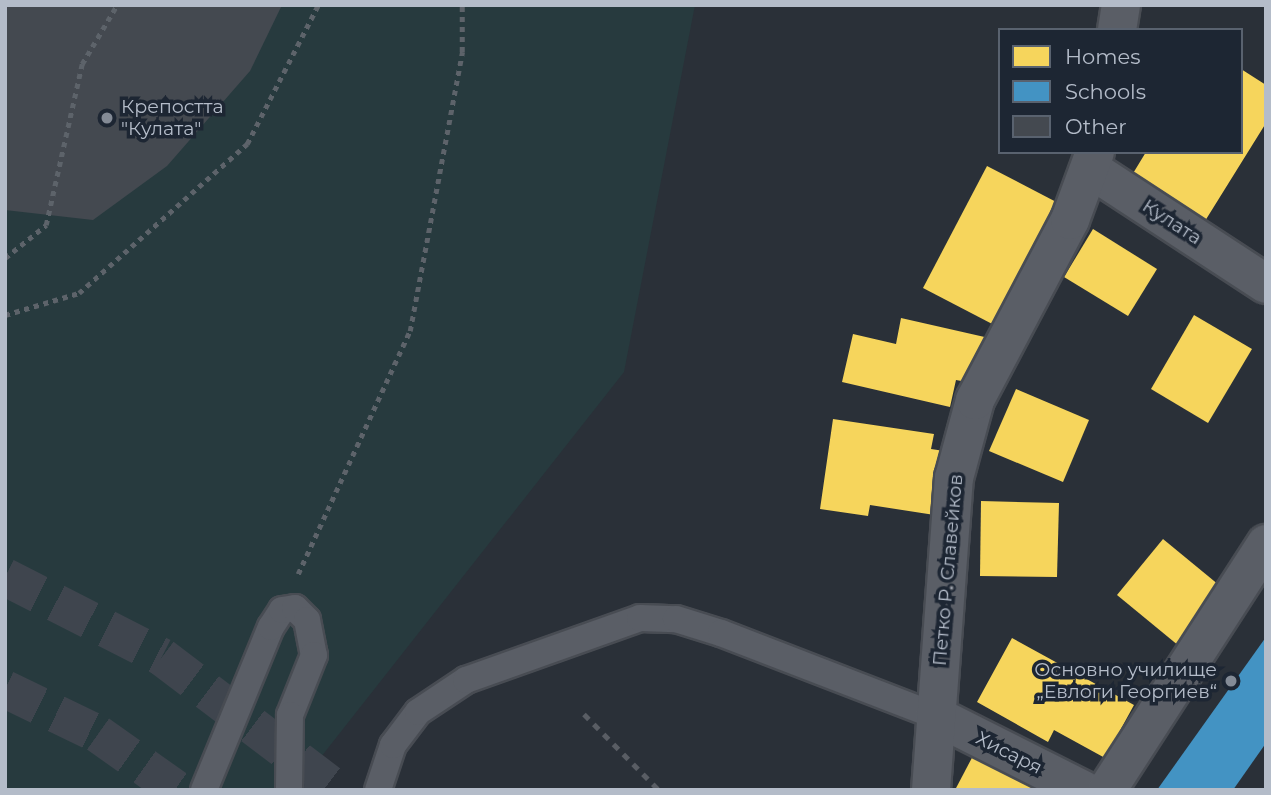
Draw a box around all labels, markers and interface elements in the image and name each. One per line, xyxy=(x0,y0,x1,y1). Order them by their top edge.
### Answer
legend xyxy=(998,28,1243,154)
text: Homes xyxy=(1065,44,1140,69)
text: Schools xyxy=(1065,79,1146,104)
place label: Крепостта "Кулата" xyxy=(121,96,224,140)
marker: Крепостта "Кулата" xyxy=(99,110,115,126)
text: Other xyxy=(1065,114,1127,139)
street label: Кулата xyxy=(1138,194,1206,250)
street label: Петко Р. Славейков xyxy=(928,473,968,667)
place label: Основно училище „Евлоги Георгиев“ xyxy=(1034,659,1217,703)
marker: Основно училище „Евлоги Георгиев“ xyxy=(1223,673,1239,689)
street label: Хисаря xyxy=(972,727,1046,779)

